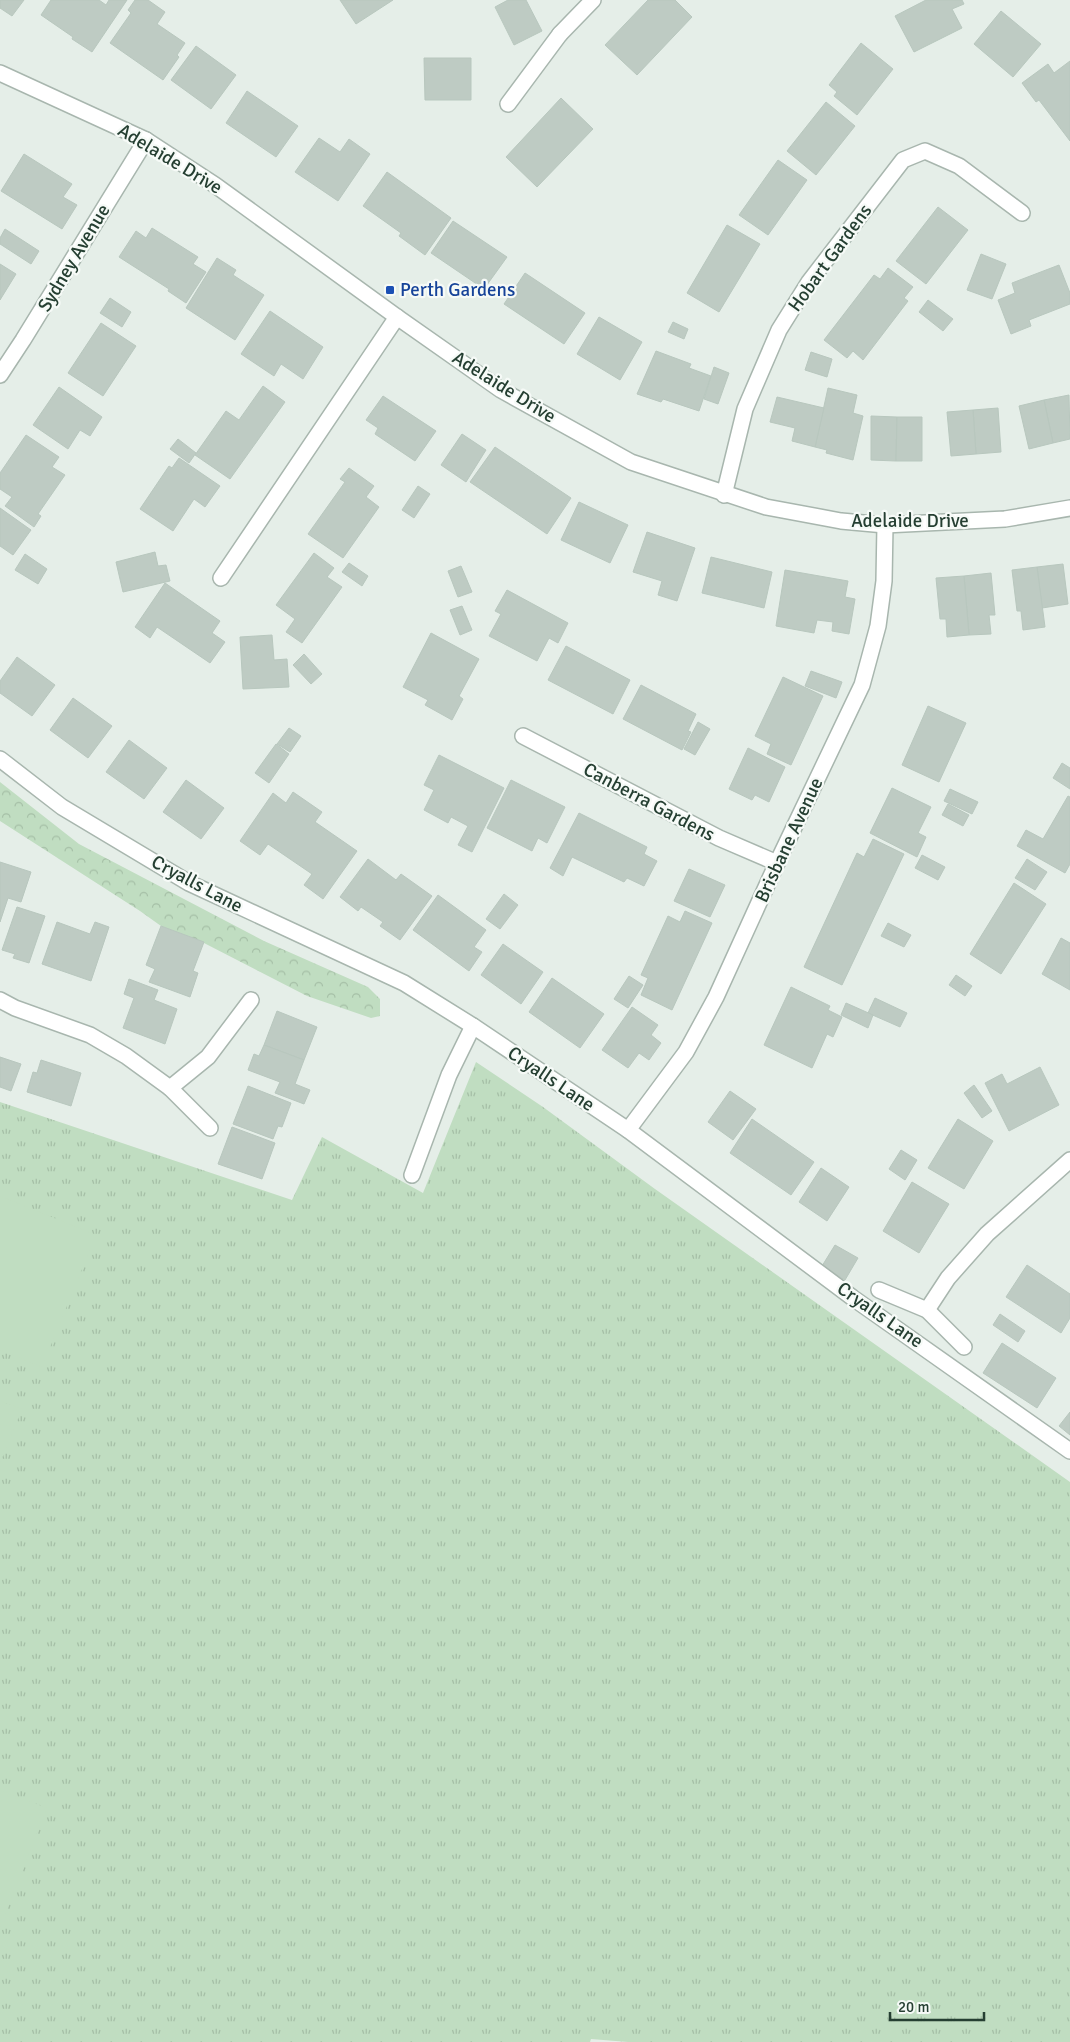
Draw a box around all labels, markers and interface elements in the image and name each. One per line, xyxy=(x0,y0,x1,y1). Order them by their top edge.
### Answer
street label: Adelaide Drive xyxy=(113,118,227,200)
street label: Hobart Gardens xyxy=(783,199,877,317)
street label: Sydney Avenue xyxy=(33,200,115,316)
place label: Perth Gardens xyxy=(400,278,515,302)
marker: Perth Gardens xyxy=(384,284,396,296)
street label: Adelaide Drive xyxy=(448,346,560,428)
street label: Adelaide Drive xyxy=(851,509,969,533)
street label: Canberra Gardens xyxy=(579,757,719,847)
street label: Brisbane Avenue xyxy=(750,774,828,906)
street label: Cryalls Lane xyxy=(147,850,247,918)
street label: Cryalls Lane xyxy=(503,1041,599,1117)
street label: Cryalls Lane xyxy=(832,1277,928,1353)
scale bar xyxy=(890,1990,984,2022)
text: 20 m xyxy=(898,1998,929,2016)

